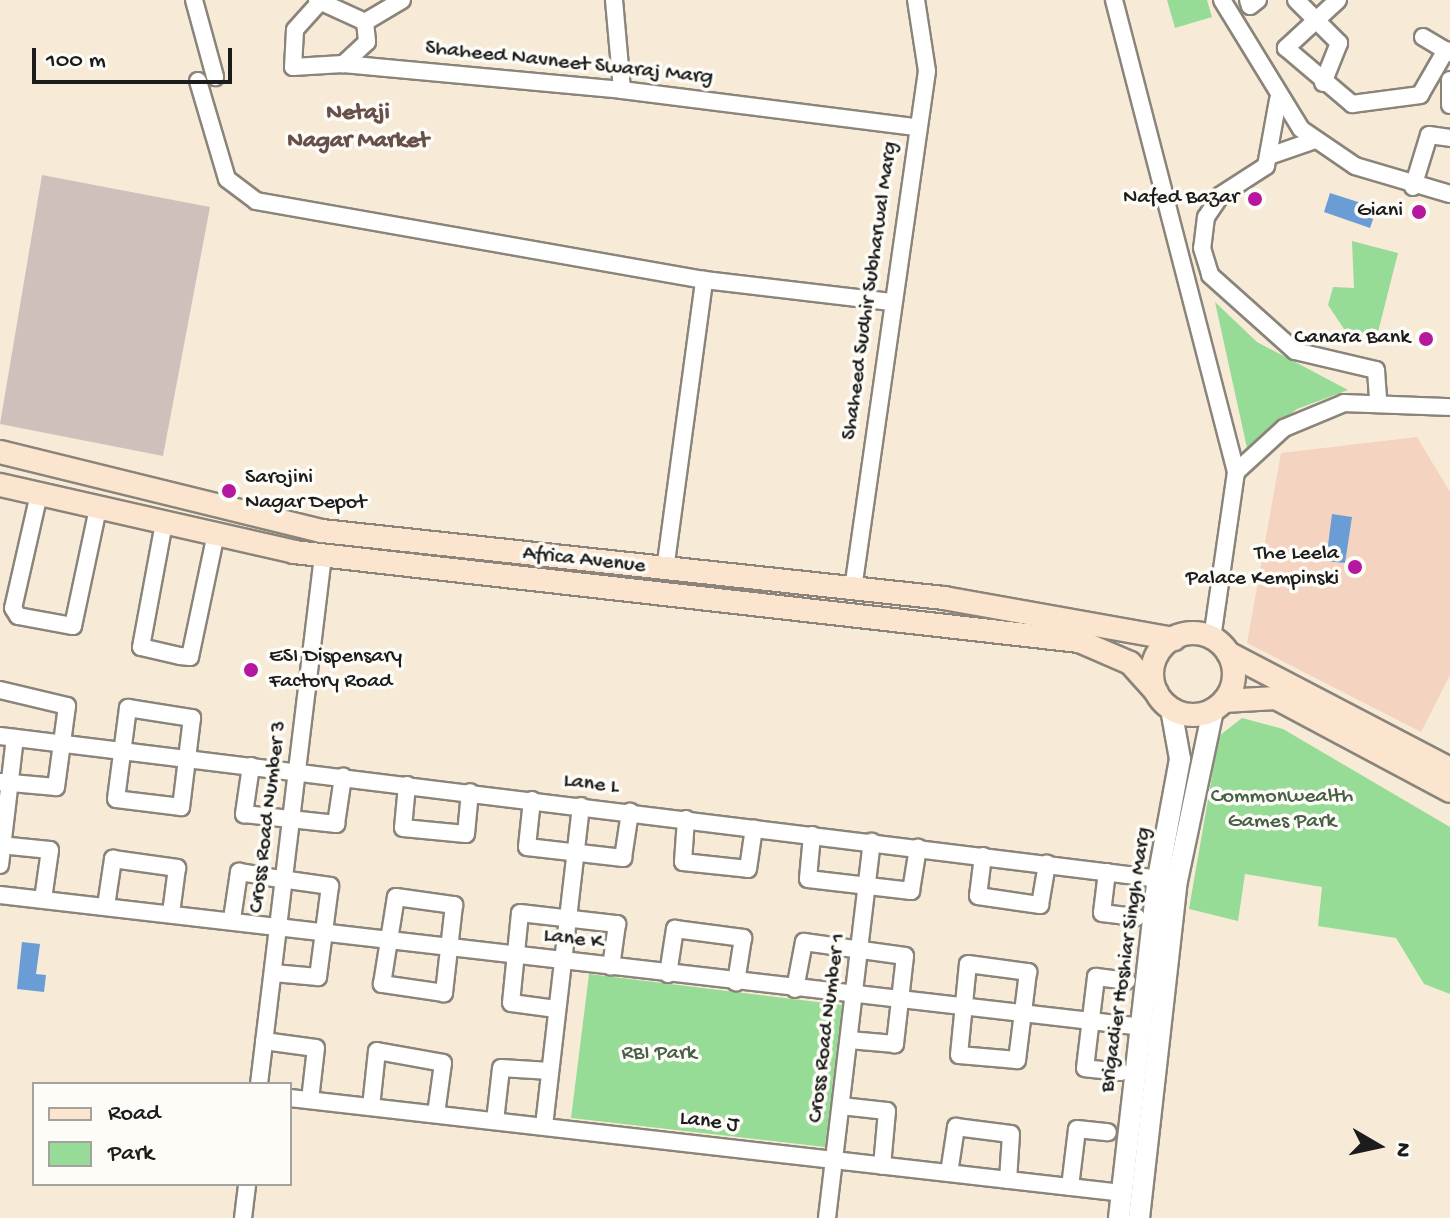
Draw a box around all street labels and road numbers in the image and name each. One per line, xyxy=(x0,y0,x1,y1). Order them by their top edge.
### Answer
street label: Shaheed Navneet Swaraj Marg xyxy=(424,36,714,92)
street label: Shaheed Sudhir Subharwal Marg xyxy=(837,140,905,442)
street label: Africa Avenue xyxy=(521,541,647,581)
street label: Cross Road Number 3 xyxy=(244,719,294,915)
street label: Lane L xyxy=(562,769,620,801)
street label: Brigadier Hoshiar Singh Marg xyxy=(1095,826,1159,1094)
street label: Lane K xyxy=(542,923,604,957)
street label: Cross Road Number 1 xyxy=(803,932,853,1124)
street label: Lane J xyxy=(678,1106,740,1140)

